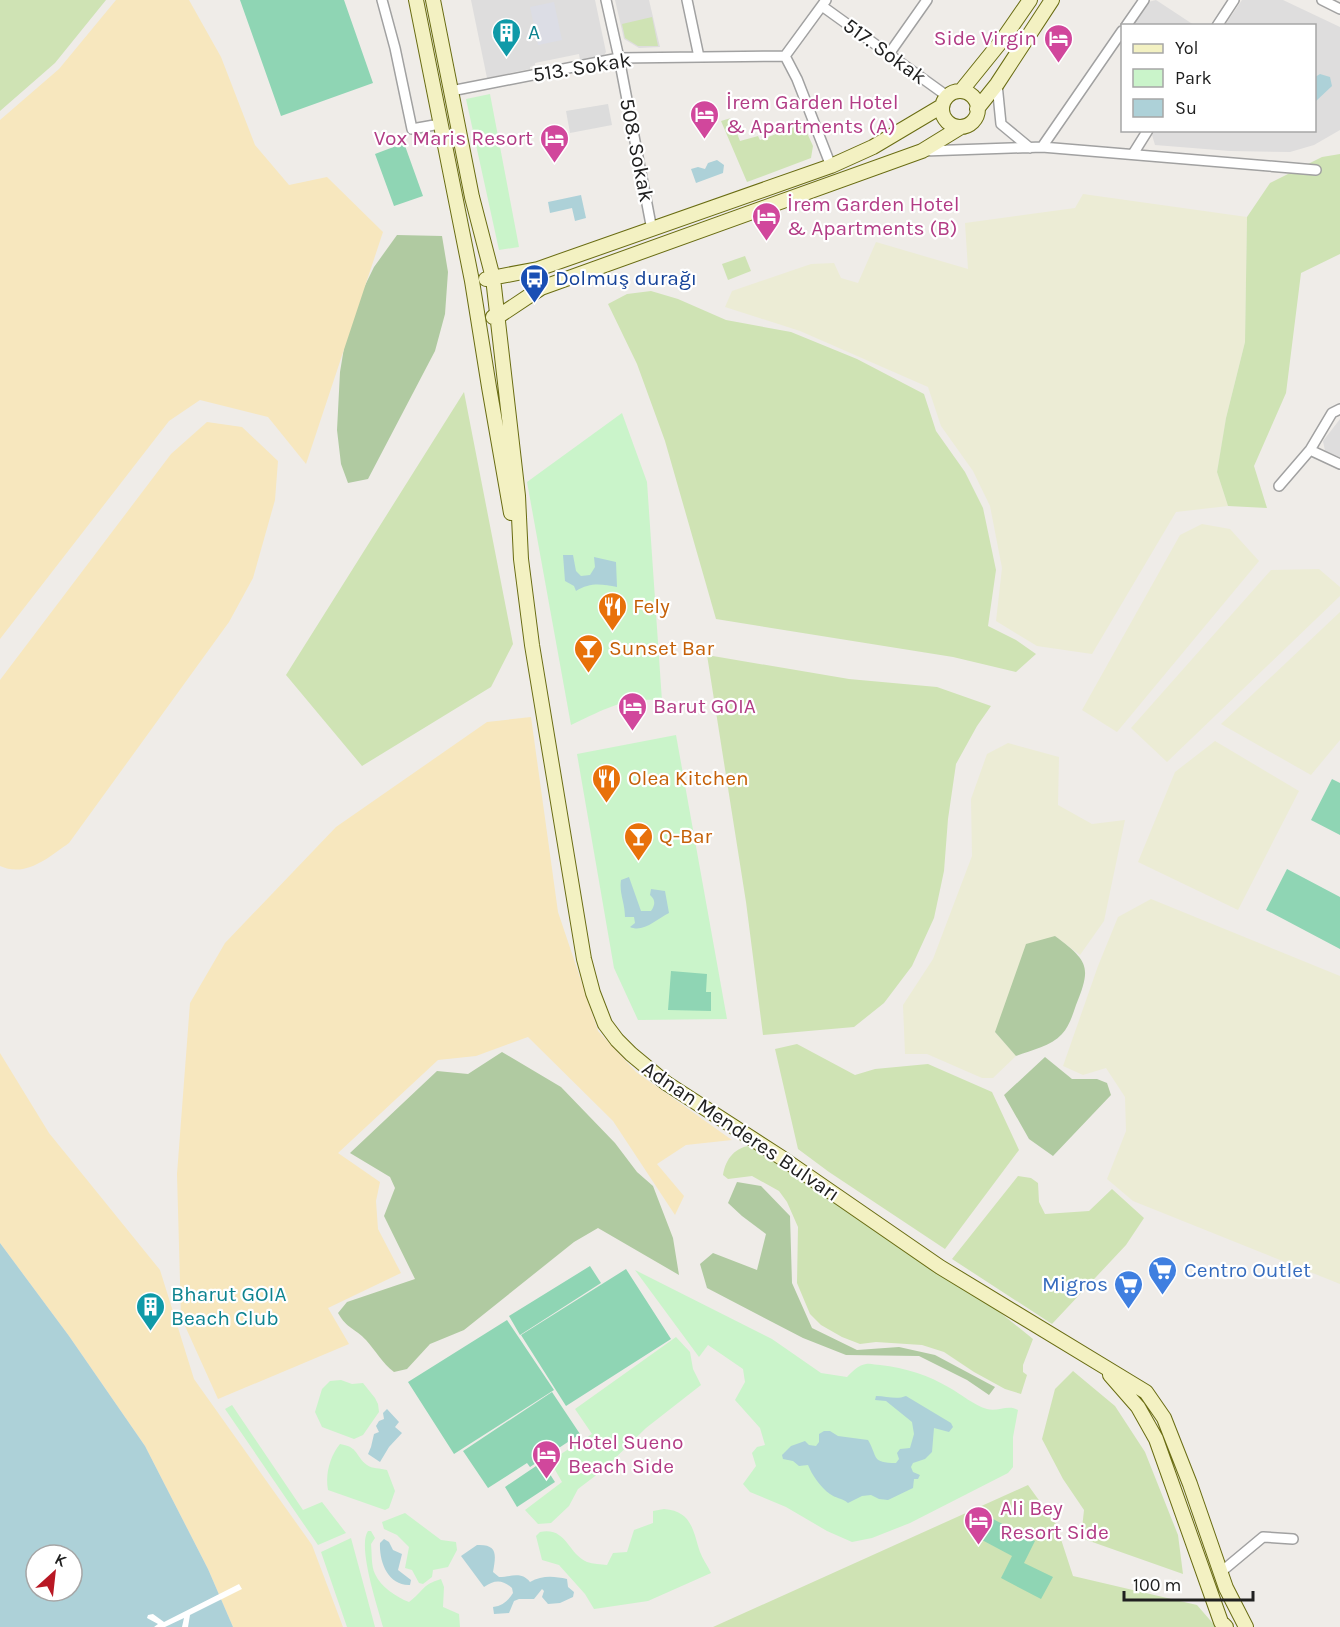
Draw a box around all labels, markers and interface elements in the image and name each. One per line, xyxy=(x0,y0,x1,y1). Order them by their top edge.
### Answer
street label: 517. Sokak xyxy=(839,13,931,89)
building icon: A xyxy=(491,16,523,58)
place label: A xyxy=(528,20,540,44)
hotel icon: Side Virgin xyxy=(1042,22,1074,64)
legend xyxy=(1121,24,1316,132)
place label: Side Virgin xyxy=(934,26,1037,50)
text: Yol xyxy=(1175,37,1199,59)
street label: 513. Sokak xyxy=(531,47,633,87)
text: Park xyxy=(1175,67,1212,89)
place label: İrem Garden Hotel & Apartments (A) xyxy=(726,90,899,138)
street label: 508. Sokak xyxy=(615,96,659,204)
text: Su xyxy=(1175,97,1197,119)
hotel icon: İrem Garden Hotel & Apartments (A) xyxy=(689,98,721,140)
hotel icon: Vox Maris Resort xyxy=(538,122,570,164)
place label: Vox Maris Resort xyxy=(374,126,533,150)
place label: İrem Garden Hotel & Apartments (B) xyxy=(787,192,960,240)
hotel icon: İrem Garden Hotel & Apartments (B) xyxy=(750,200,782,242)
bus stop icon: Dolmuş durağı xyxy=(518,262,550,304)
place label: Dolmuş durağı xyxy=(555,266,697,290)
restaurant icon: Fely xyxy=(596,590,628,632)
place label: Fely xyxy=(633,594,670,618)
bar icon: Sunset Bar xyxy=(572,632,604,674)
place label: Sunset Bar xyxy=(609,636,714,660)
hotel icon: Barut GOIA xyxy=(616,690,648,732)
place label: Barut GOIA xyxy=(653,694,756,718)
restaurant icon: Olea Kitchen xyxy=(591,762,623,804)
place label: Olea Kitchen xyxy=(628,766,749,790)
bar icon: Q-Bar xyxy=(622,820,654,862)
place label: Q-Bar xyxy=(659,824,713,848)
street label: Adnan Menderes Bulvarı xyxy=(638,1056,844,1206)
supermarket icon: Centro Outlet xyxy=(1147,1254,1179,1296)
place label: Centro Outlet xyxy=(1184,1258,1311,1282)
supermarket icon: Migros xyxy=(1113,1268,1145,1310)
place label: Migros xyxy=(1042,1272,1108,1296)
place label: Bharut GOIA Beach Club xyxy=(171,1282,287,1330)
building icon: Bharut GOIA Beach Club xyxy=(134,1290,166,1332)
place label: Hotel Sueno Beach Side xyxy=(568,1430,683,1478)
hotel icon: Hotel Sueno Beach Side xyxy=(531,1438,563,1480)
place label: Ali Bey Resort Side xyxy=(1000,1496,1109,1544)
hotel icon: Ali Bey Resort Side xyxy=(963,1504,995,1546)
north arrow xyxy=(24,1543,84,1603)
text: K xyxy=(52,1549,70,1571)
scale bar xyxy=(1124,1564,1253,1602)
text: 100 m xyxy=(1133,1574,1181,1596)

